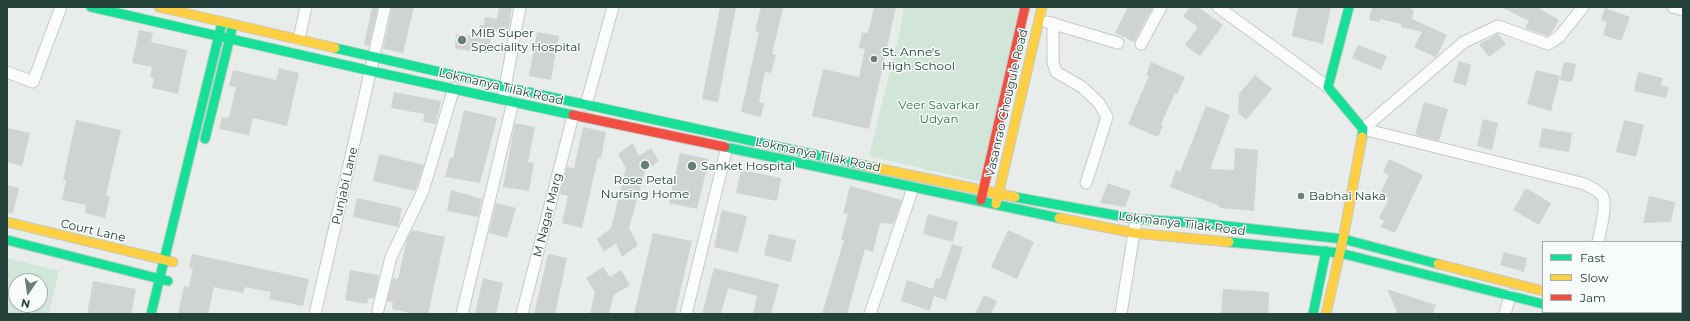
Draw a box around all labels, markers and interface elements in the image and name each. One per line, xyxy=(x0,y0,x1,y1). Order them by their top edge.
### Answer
place label: MIB Super Speciality Hospital xyxy=(471,26,581,54)
street label: Vasanrao Chougule Road xyxy=(983,28,1031,178)
marker: MIB Super Speciality Hospital xyxy=(456,34,468,46)
place label: St. Anne's High School xyxy=(882,45,955,73)
marker: St. Anne's High School xyxy=(869,54,879,64)
street label: Lokmanya Tilak Road xyxy=(437,66,565,108)
park label: Veer Savarkar Udyan xyxy=(898,98,980,126)
street label: Lokmanya Tilak Road xyxy=(754,135,882,175)
street label: Punjabi Lane xyxy=(329,146,361,226)
marker: Rose Petal Nursing Home xyxy=(639,159,651,171)
place label: Sanket Hospital xyxy=(701,159,795,173)
marker: Sanket Hospital xyxy=(686,160,698,172)
street label: M Nagar Marg xyxy=(531,171,565,259)
place label: Rose Petal Nursing Home xyxy=(601,173,689,201)
place label: Babhai Naka xyxy=(1309,189,1386,203)
marker: Babhai Naka xyxy=(1296,191,1306,201)
street label: Lokmanya Tilak Road xyxy=(1118,209,1246,239)
street label: Court Lane xyxy=(59,217,127,245)
legend xyxy=(1542,241,1682,313)
text: Fast xyxy=(1580,250,1605,265)
text: Slow xyxy=(1580,270,1609,285)
north arrow xyxy=(8,273,48,313)
text: Jam xyxy=(1580,290,1606,305)
text: N xyxy=(20,296,31,312)

